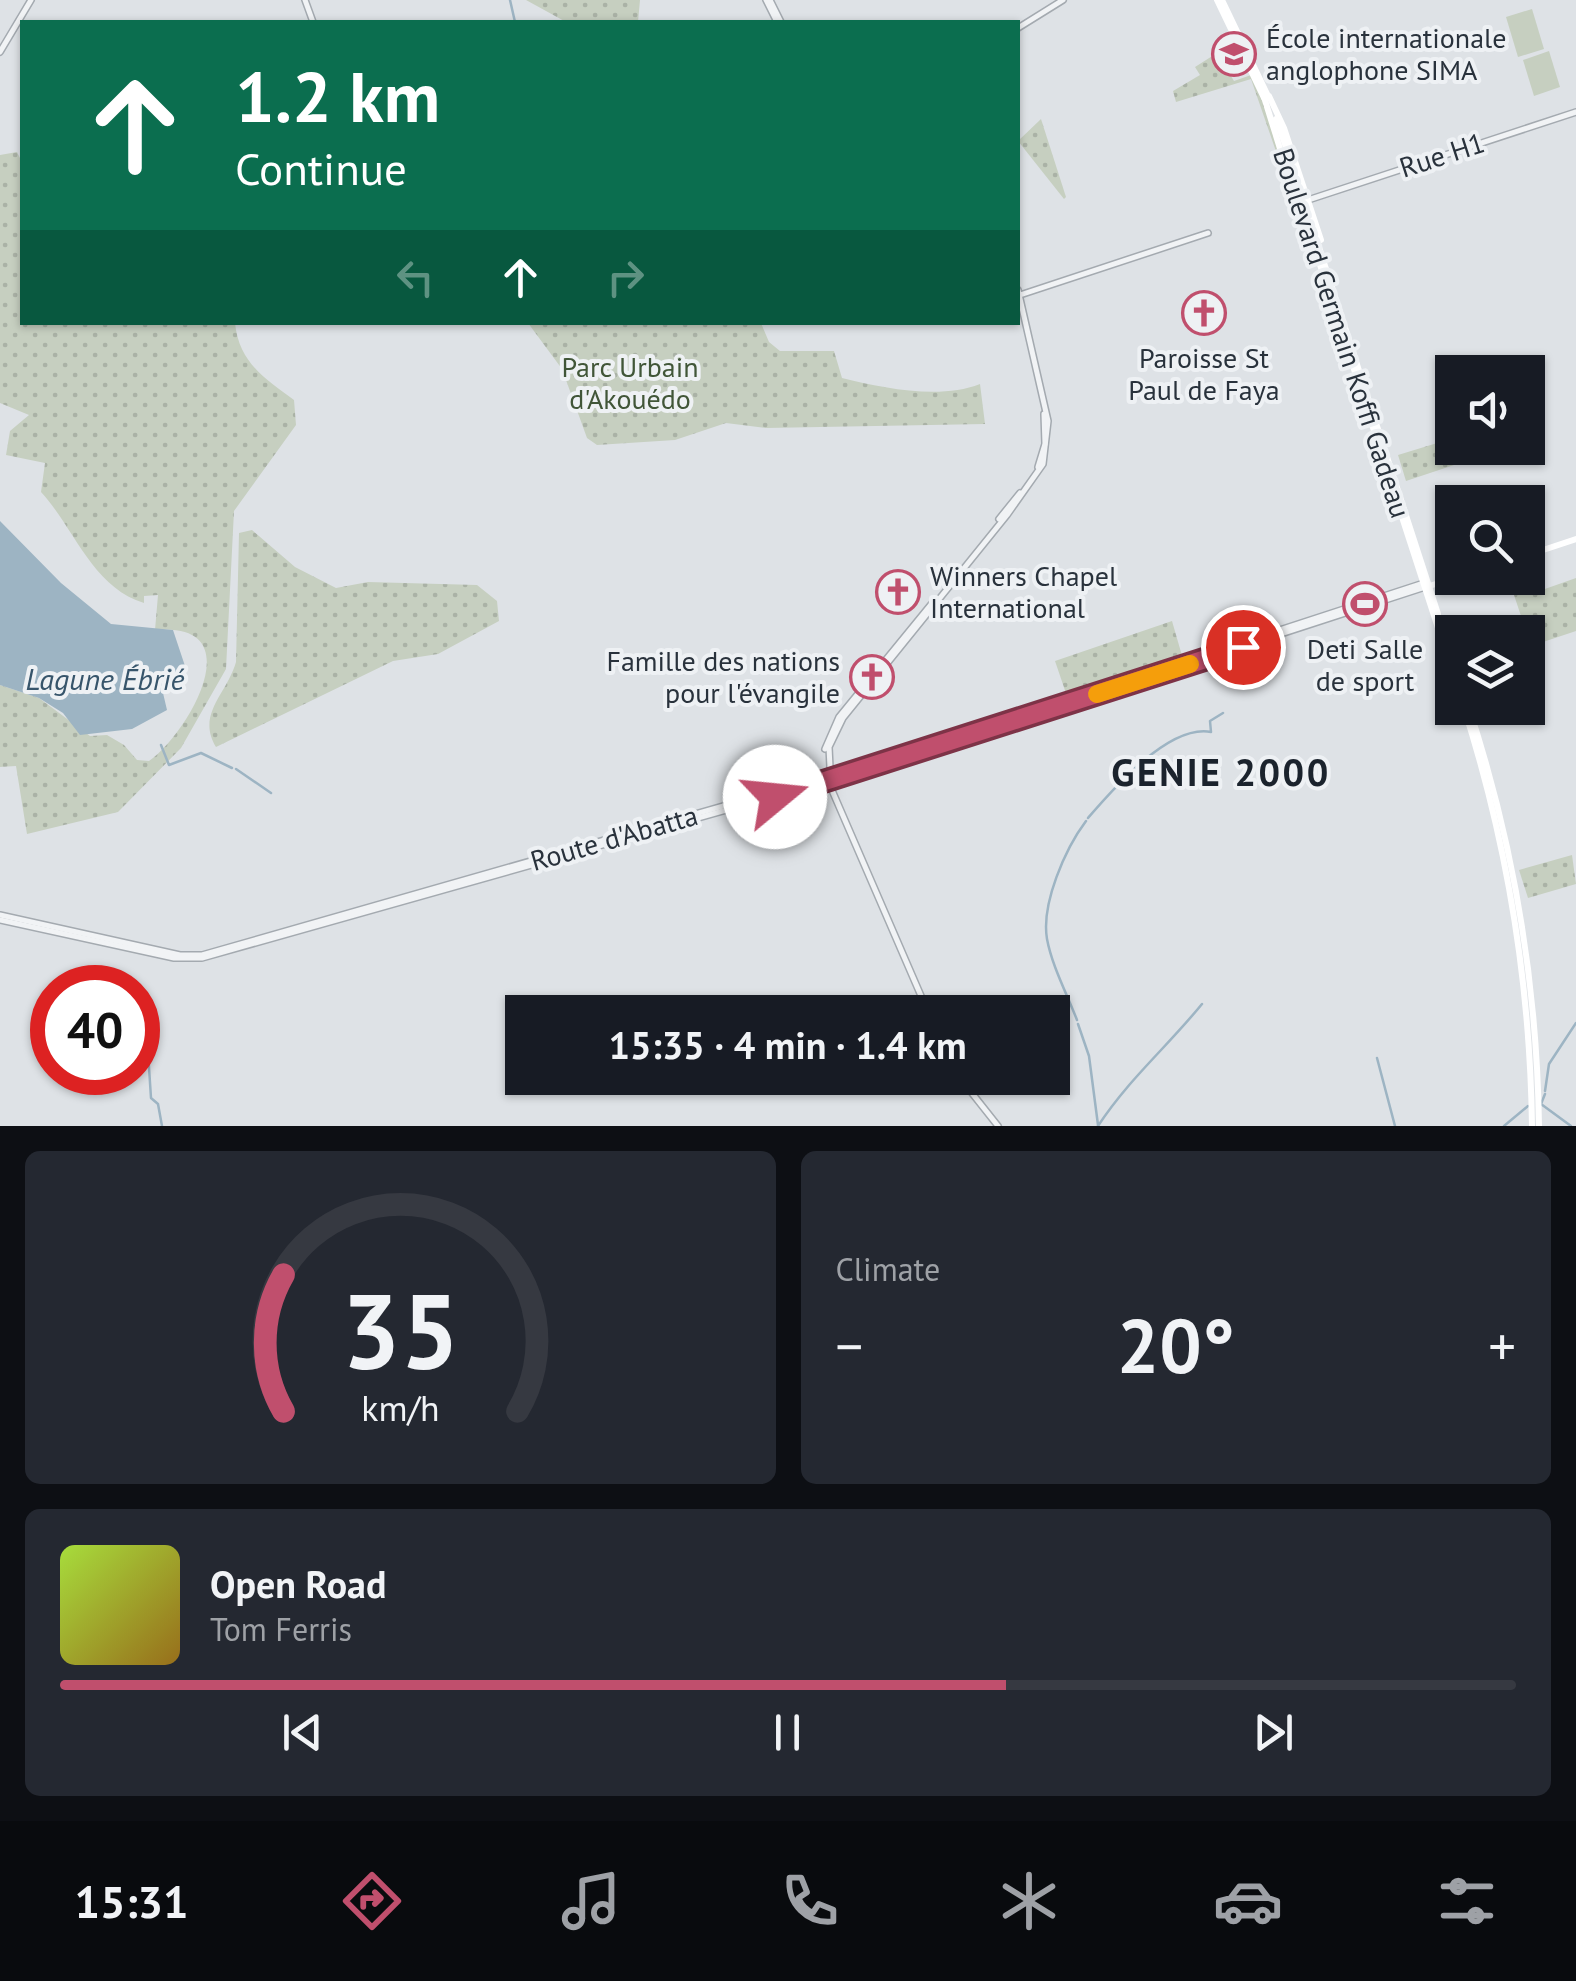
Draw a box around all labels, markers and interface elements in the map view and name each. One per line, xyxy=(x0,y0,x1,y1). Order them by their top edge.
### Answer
place label: École internationale anglophone SIMA xyxy=(1266,19,1506,88)
school or university icon: École internationale anglophone SIMA xyxy=(1211,31,1257,77)
text: 1.2 km xyxy=(235,51,440,141)
icon: ahead xyxy=(70,60,200,190)
street label: Rue H1 xyxy=(1395,123,1489,186)
text: Continue xyxy=(235,139,407,197)
street label: Boulevard Germain Koffi Gadeau xyxy=(1265,143,1420,522)
icon: left xyxy=(388,250,443,305)
icon: ahead xyxy=(493,250,548,305)
icon: right xyxy=(598,250,653,305)
church icon: Paroisse St Paul de Faya xyxy=(1181,290,1227,336)
place label: Paroisse St Paul de Faya xyxy=(1128,339,1280,408)
park label: Parc Urbain d'Akouédo xyxy=(561,348,699,417)
map controls xyxy=(1435,355,1545,725)
button: sound xyxy=(1435,355,1545,465)
button: search xyxy=(1435,485,1545,595)
place label: Winners Chapel International xyxy=(930,557,1117,626)
church icon: Winners Chapel International xyxy=(875,569,921,615)
sports icon: Deti Salle de sport xyxy=(1342,581,1388,627)
pin xyxy=(1201,605,1286,690)
button: layers xyxy=(1435,615,1545,725)
icon: arrive xyxy=(1216,620,1271,675)
place label: Deti Salle de sport xyxy=(1307,630,1423,699)
place label: Famille des nations pour l'évangile xyxy=(606,642,840,711)
church icon: Famille des nations pour l'évangile xyxy=(849,654,895,700)
water label: Lagune Ébrié xyxy=(26,659,185,698)
position arrow xyxy=(723,745,827,849)
district label: GENIE 2000 xyxy=(1111,747,1331,796)
street label: Route d'Abatta xyxy=(526,796,702,879)
speed limit sign: 40 xyxy=(30,965,160,1095)
text: 15:35 · 4 min · 1.4 km xyxy=(608,1020,967,1069)
text: Climate xyxy=(836,1248,940,1290)
text: 35 xyxy=(341,1263,459,1398)
text: 20° xyxy=(1117,1297,1235,1394)
text: − xyxy=(836,1310,863,1381)
text: + xyxy=(1488,1310,1516,1381)
text: km/h xyxy=(361,1385,439,1431)
text: Open Road xyxy=(210,1559,386,1608)
text: Tom Ferris xyxy=(210,1608,352,1650)
icon: previous xyxy=(275,1705,330,1760)
icon: pause xyxy=(760,1705,815,1760)
icon: next xyxy=(1246,1705,1301,1760)
icon: directions xyxy=(337,1866,407,1936)
icon: music xyxy=(556,1866,626,1936)
icon: phone xyxy=(775,1866,845,1936)
icon: climate xyxy=(994,1866,1064,1936)
icon: car xyxy=(1213,1866,1283,1936)
icon: filters xyxy=(1432,1866,1502,1936)
text: 15:31 xyxy=(74,1872,189,1930)

